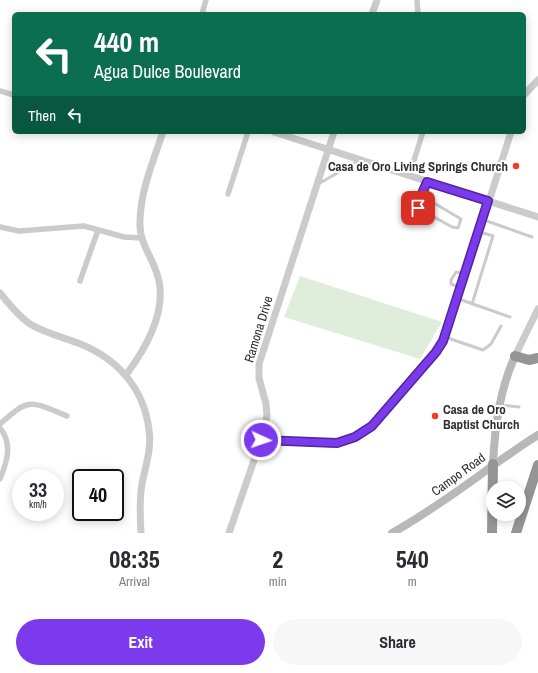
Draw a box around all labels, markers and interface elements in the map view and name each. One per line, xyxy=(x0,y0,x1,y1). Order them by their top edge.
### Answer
text: 440 m xyxy=(94,23,159,61)
icon: left xyxy=(28,28,80,80)
text: Agua Dulce Boulevard xyxy=(94,59,241,84)
icon: left xyxy=(64,104,86,126)
text: Then xyxy=(28,105,56,126)
place label: Casa de Oro Living Springs Church xyxy=(328,158,508,175)
marker: Casa de Oro Living Springs Church xyxy=(511,161,521,171)
pin xyxy=(401,191,435,225)
icon: arrive xyxy=(407,197,429,219)
street label: Ramona Drive xyxy=(240,294,277,364)
place label: Casa de Oro Baptist Church xyxy=(443,401,519,433)
marker: Casa de Oro Baptist Church xyxy=(430,411,440,421)
position arrow xyxy=(240,419,282,461)
street label: Campo Road xyxy=(428,449,489,500)
speed limit sign: 40 xyxy=(72,469,124,521)
text: 33 xyxy=(29,476,47,503)
map controls xyxy=(486,481,526,521)
button: layers xyxy=(486,481,526,521)
text: km/h xyxy=(29,498,47,511)
text: 08:35 xyxy=(109,543,160,575)
text: 2 xyxy=(272,543,283,575)
text: 540 xyxy=(396,543,429,575)
text: Arrival xyxy=(119,573,150,590)
text: min xyxy=(269,573,287,590)
text: m xyxy=(408,573,417,590)
button: Exit xyxy=(16,619,265,665)
button: Share xyxy=(273,619,522,665)

